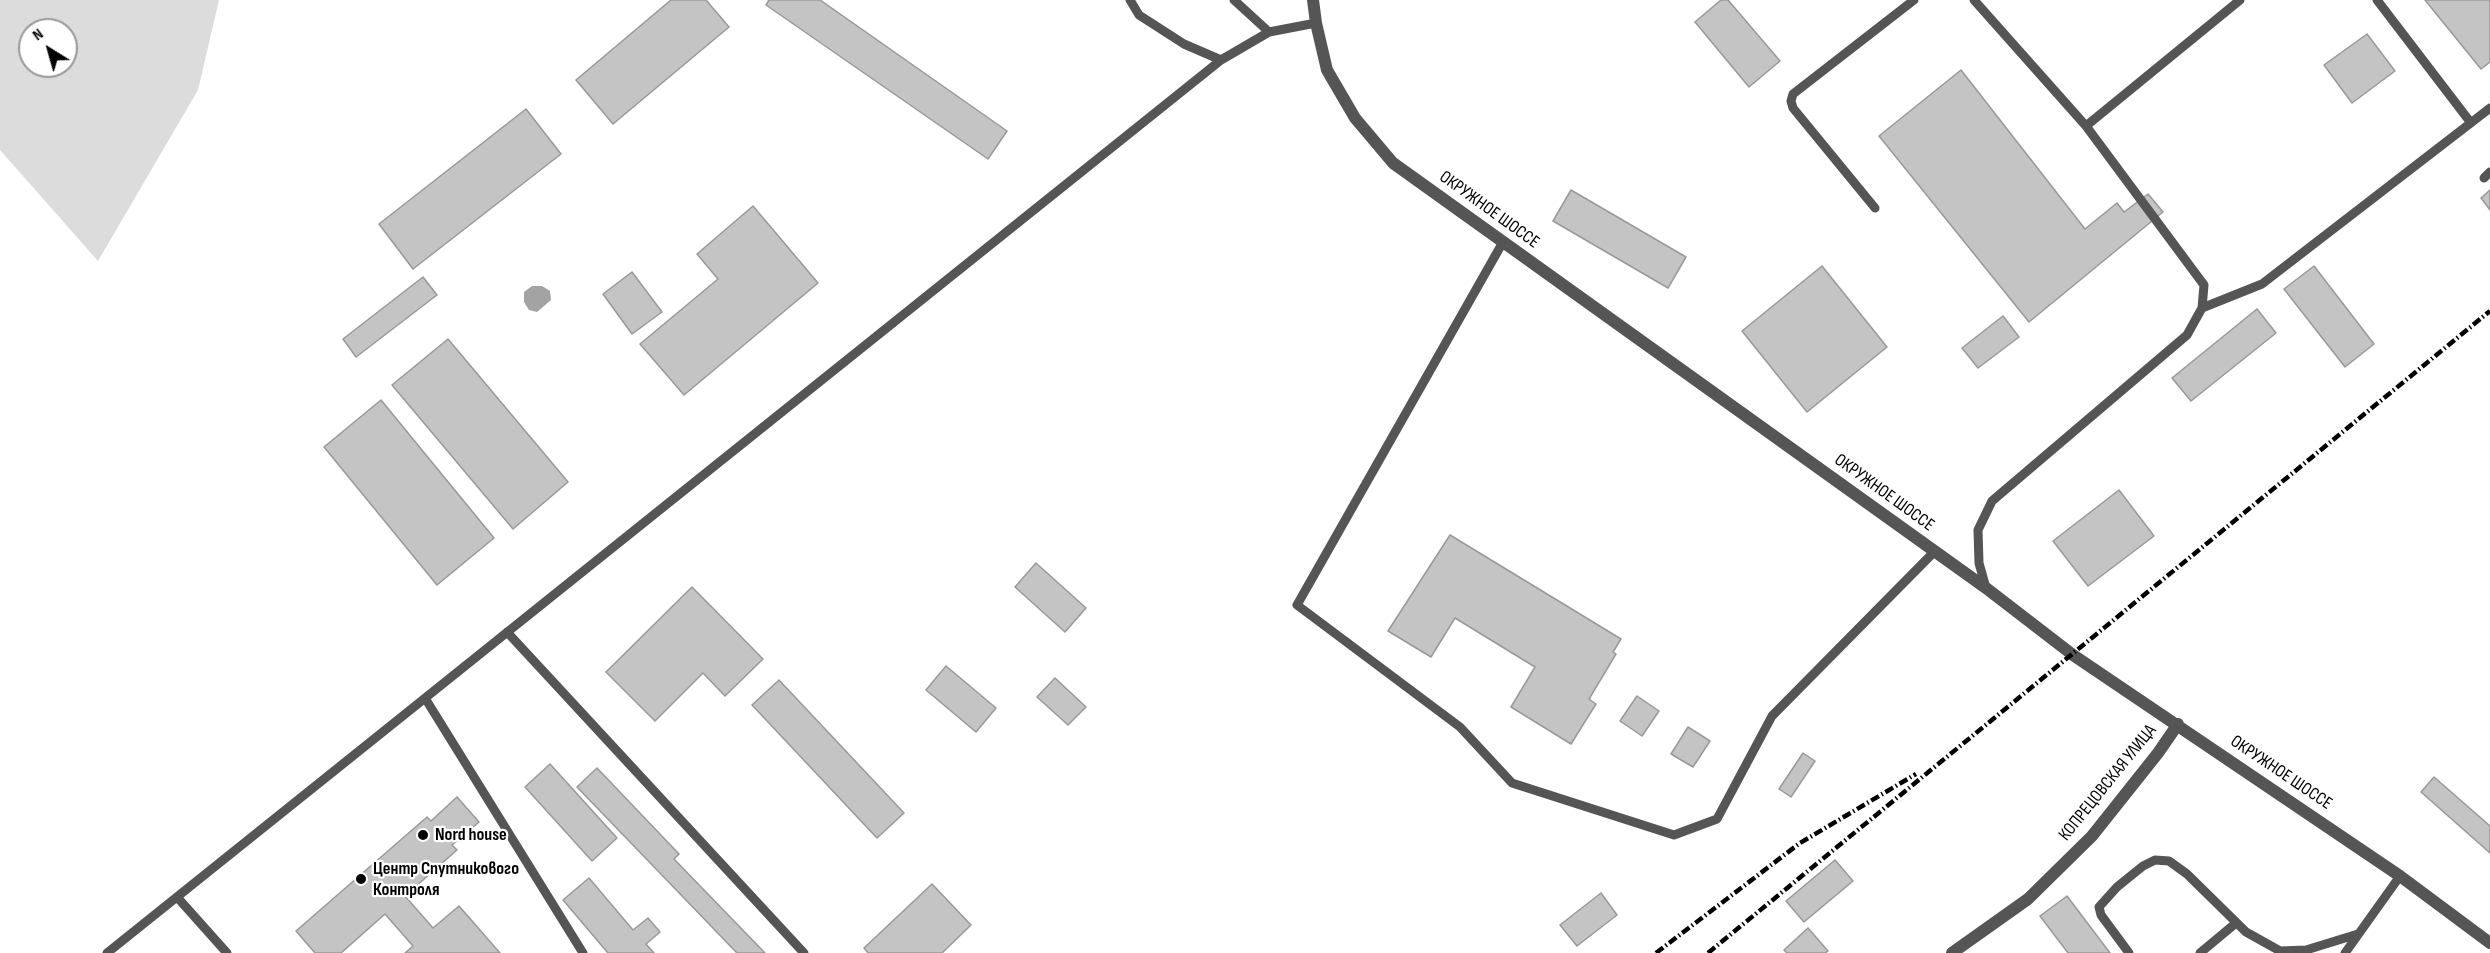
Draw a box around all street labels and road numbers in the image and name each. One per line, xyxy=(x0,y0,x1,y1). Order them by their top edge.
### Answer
street label: ОКРУЖНОЕ ШОССЕ xyxy=(1435,167,1543,253)
street label: ОКРУЖНОЕ ШОССЕ xyxy=(1830,450,1938,536)
street label: КОПРЕЦОВСКАЯ УЛИЦА xyxy=(2055,721,2161,845)
street label: ОКРУЖНОЕ ШОССЕ xyxy=(2226,731,2336,815)

